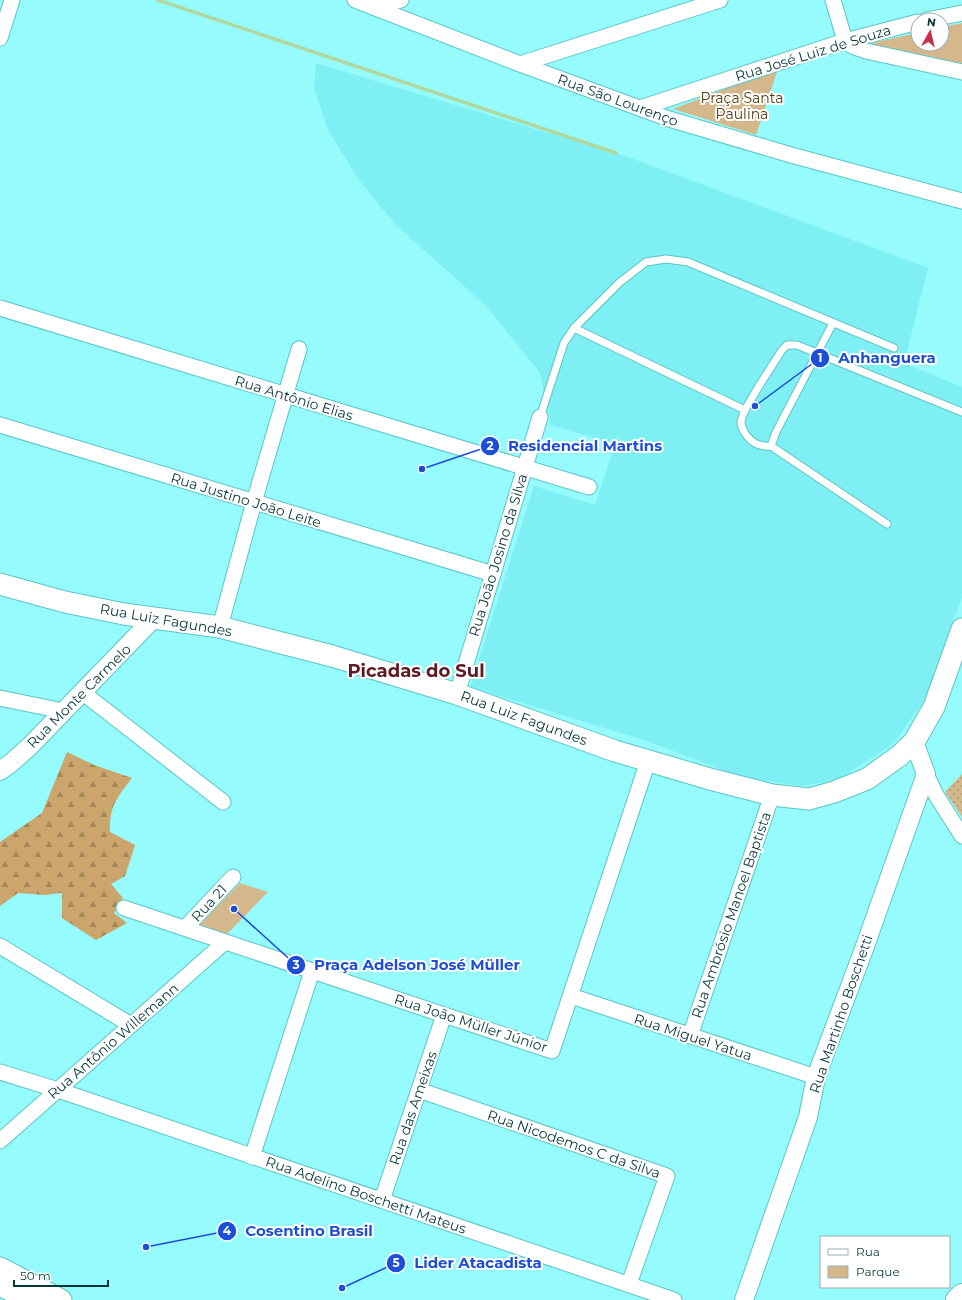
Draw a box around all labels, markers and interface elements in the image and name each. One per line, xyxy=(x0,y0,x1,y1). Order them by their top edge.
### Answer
north arrow xyxy=(910,12,950,52)
text: N xyxy=(926,15,937,30)
street label: Rua José Luiz de Souza xyxy=(733,21,893,85)
street label: Rua São Lourenço xyxy=(555,70,681,130)
park label: Praça Santa Paulina xyxy=(701,89,783,123)
callout: Anhanguera xyxy=(810,344,943,371)
text: Anhanguera xyxy=(837,348,936,367)
text: 1 xyxy=(818,350,822,365)
street label: Rua Antônio Elias xyxy=(233,371,356,425)
callout: Residencial Martins xyxy=(480,432,671,459)
text: Residencial Martins xyxy=(508,436,662,455)
text: 2 xyxy=(486,438,494,453)
street label: Rua Justino João Leite xyxy=(168,468,324,532)
street label: Rua João Josino da Silva xyxy=(465,471,531,639)
street label: Rua Luiz Fagundes xyxy=(99,600,234,640)
street label: Rua Monte Carmelo xyxy=(23,640,135,752)
district label: Picadas do Sul xyxy=(347,660,485,682)
street label: Rua Luiz Fagundes xyxy=(458,687,590,749)
street label: Rua Ambrósio Manoel Baptista xyxy=(687,809,775,1021)
street label: Rua 21 xyxy=(187,881,231,925)
street label: Rua Martinho Boschetti xyxy=(805,932,877,1096)
callout: Praça Adelson José Müller xyxy=(286,952,528,979)
text: Praça Adelson José Müller xyxy=(314,955,520,974)
text: 3 xyxy=(291,957,300,972)
street label: Rua Antônio Willemann xyxy=(44,979,182,1103)
street label: Rua João Müller Júnior xyxy=(392,990,550,1056)
street label: Rua Miguel Yatua xyxy=(632,1009,754,1065)
street label: Rua das Ameixas xyxy=(385,1049,441,1167)
street label: Rua Nicodemos C da Silva xyxy=(485,1106,663,1182)
street label: Rua Adelino Boschetti Mateus xyxy=(263,1152,469,1238)
callout: Cosentino Brasil xyxy=(217,1217,381,1244)
text: Cosentino Brasil xyxy=(245,1221,373,1240)
text: 4 xyxy=(223,1223,232,1238)
legend xyxy=(820,1236,950,1288)
text: Rua xyxy=(856,1244,880,1259)
callout: Lider Atacadista xyxy=(386,1249,550,1276)
text: Lider Atacadista xyxy=(414,1253,542,1272)
text: 5 xyxy=(392,1255,400,1270)
scale bar xyxy=(14,1262,108,1288)
text: Parque xyxy=(856,1264,900,1279)
text: 50 m xyxy=(20,1268,51,1283)

